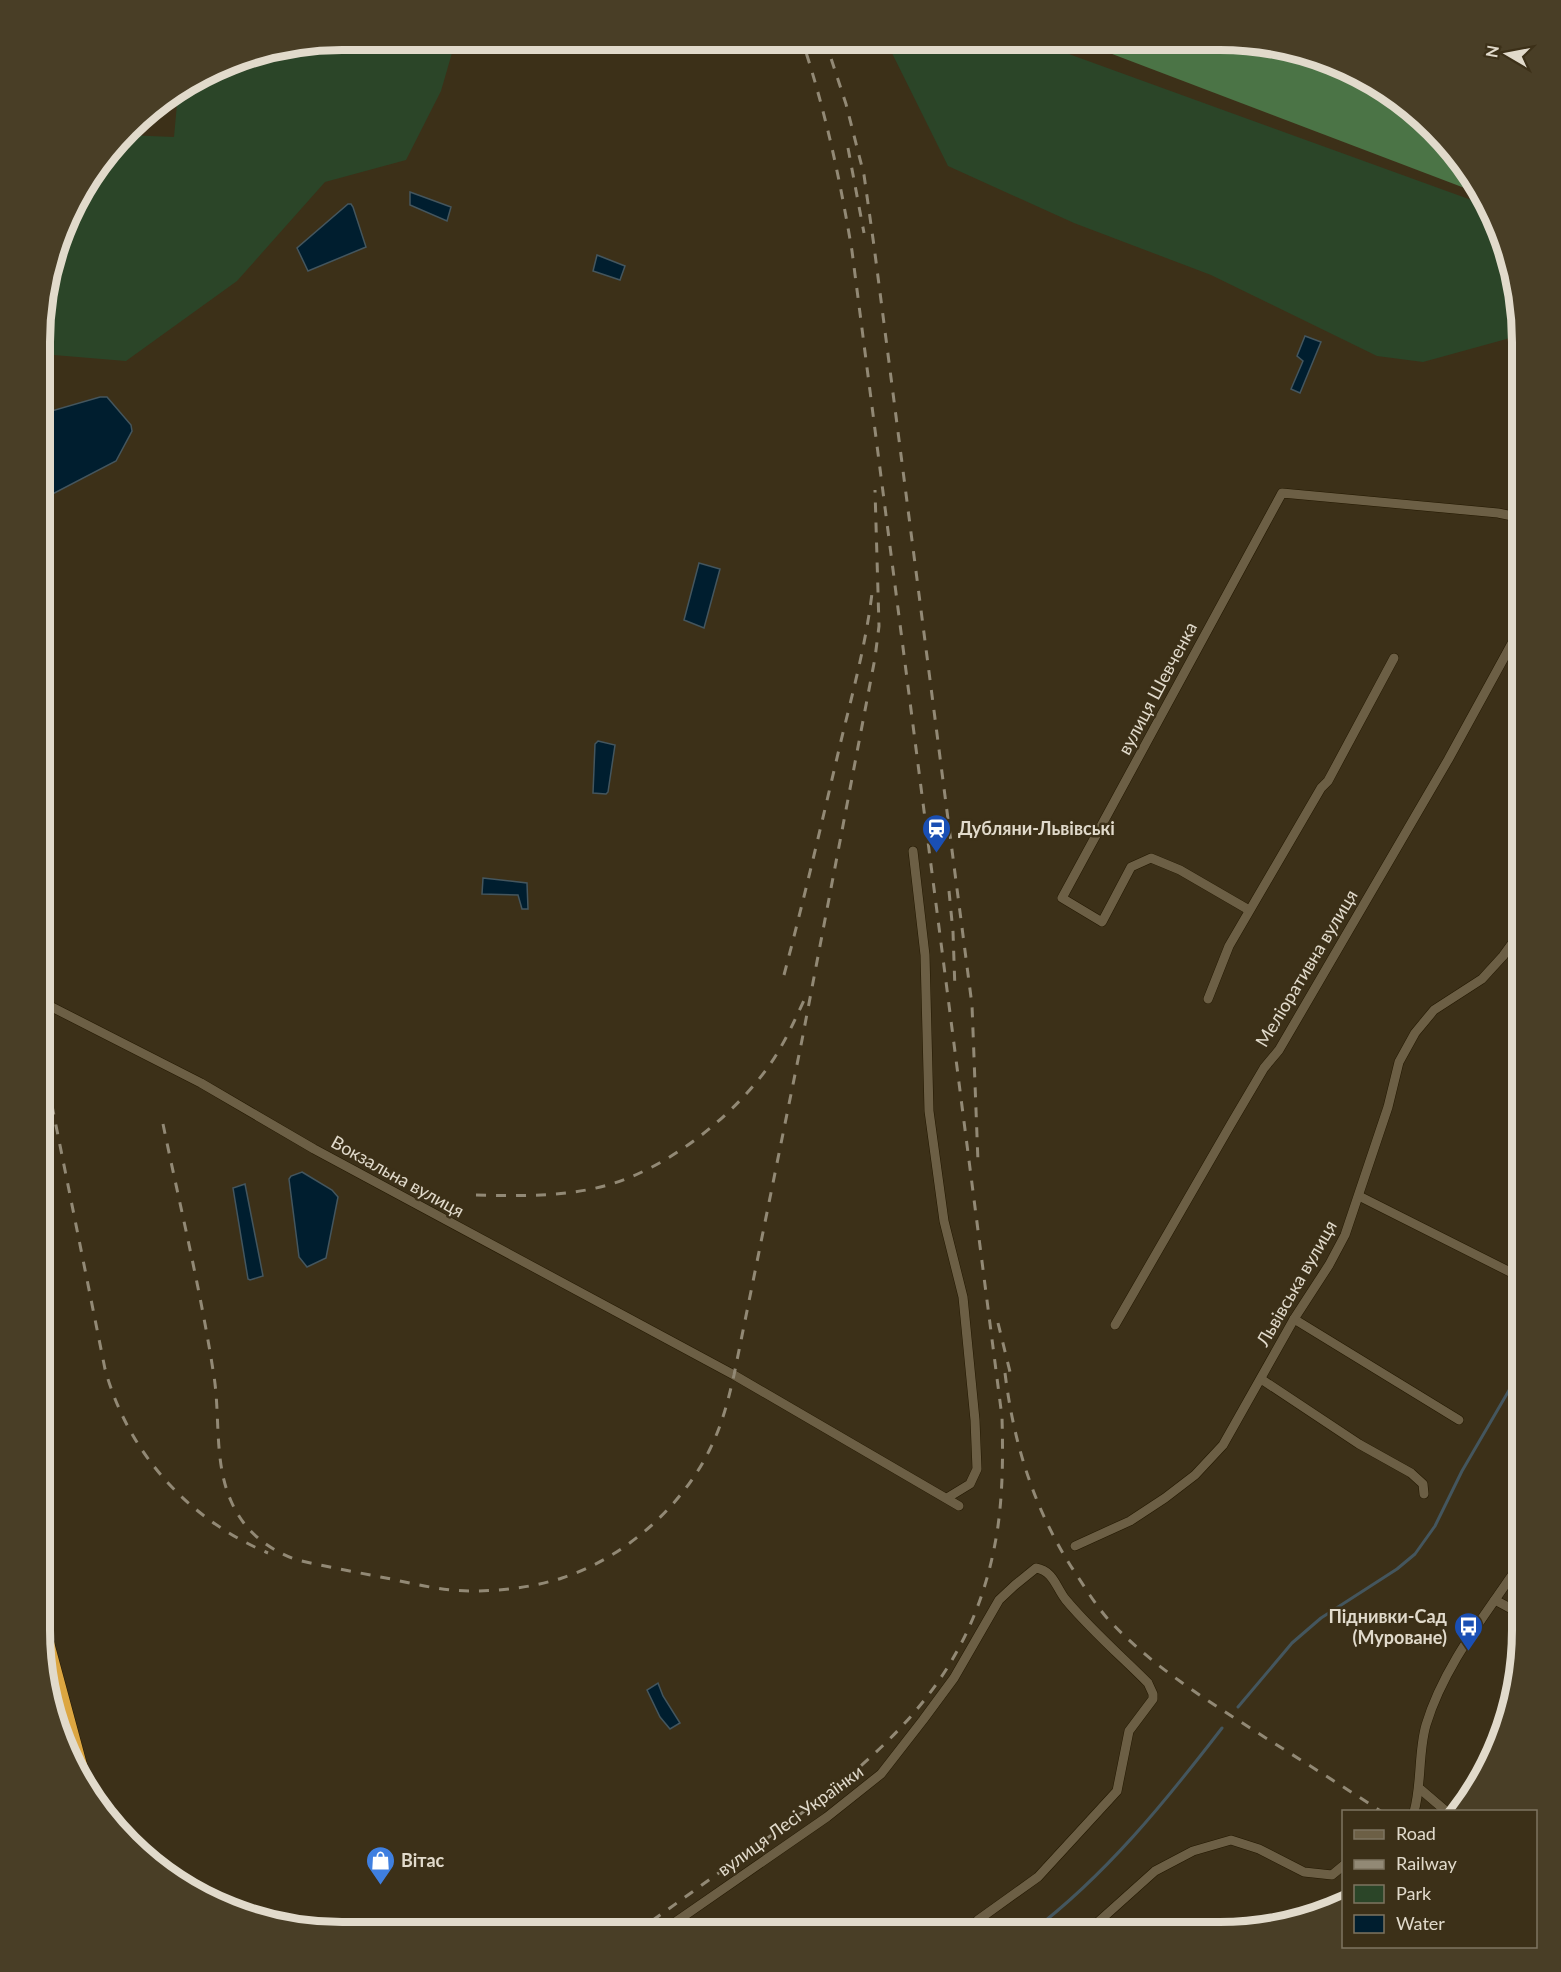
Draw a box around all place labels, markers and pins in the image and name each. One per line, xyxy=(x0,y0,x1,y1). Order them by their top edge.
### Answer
station icon: Дубляни-Львівські xyxy=(921,812,953,854)
place label: Дубляни-Львівські xyxy=(958,817,1115,839)
place label: Піднивки-Сад (Муроване) xyxy=(1329,1605,1448,1648)
bus stop icon: Піднивки-Сад (Муроване) xyxy=(1452,1610,1484,1652)
shop icon: Вітас xyxy=(364,1844,396,1886)
place label: Вітас xyxy=(401,1849,445,1871)

